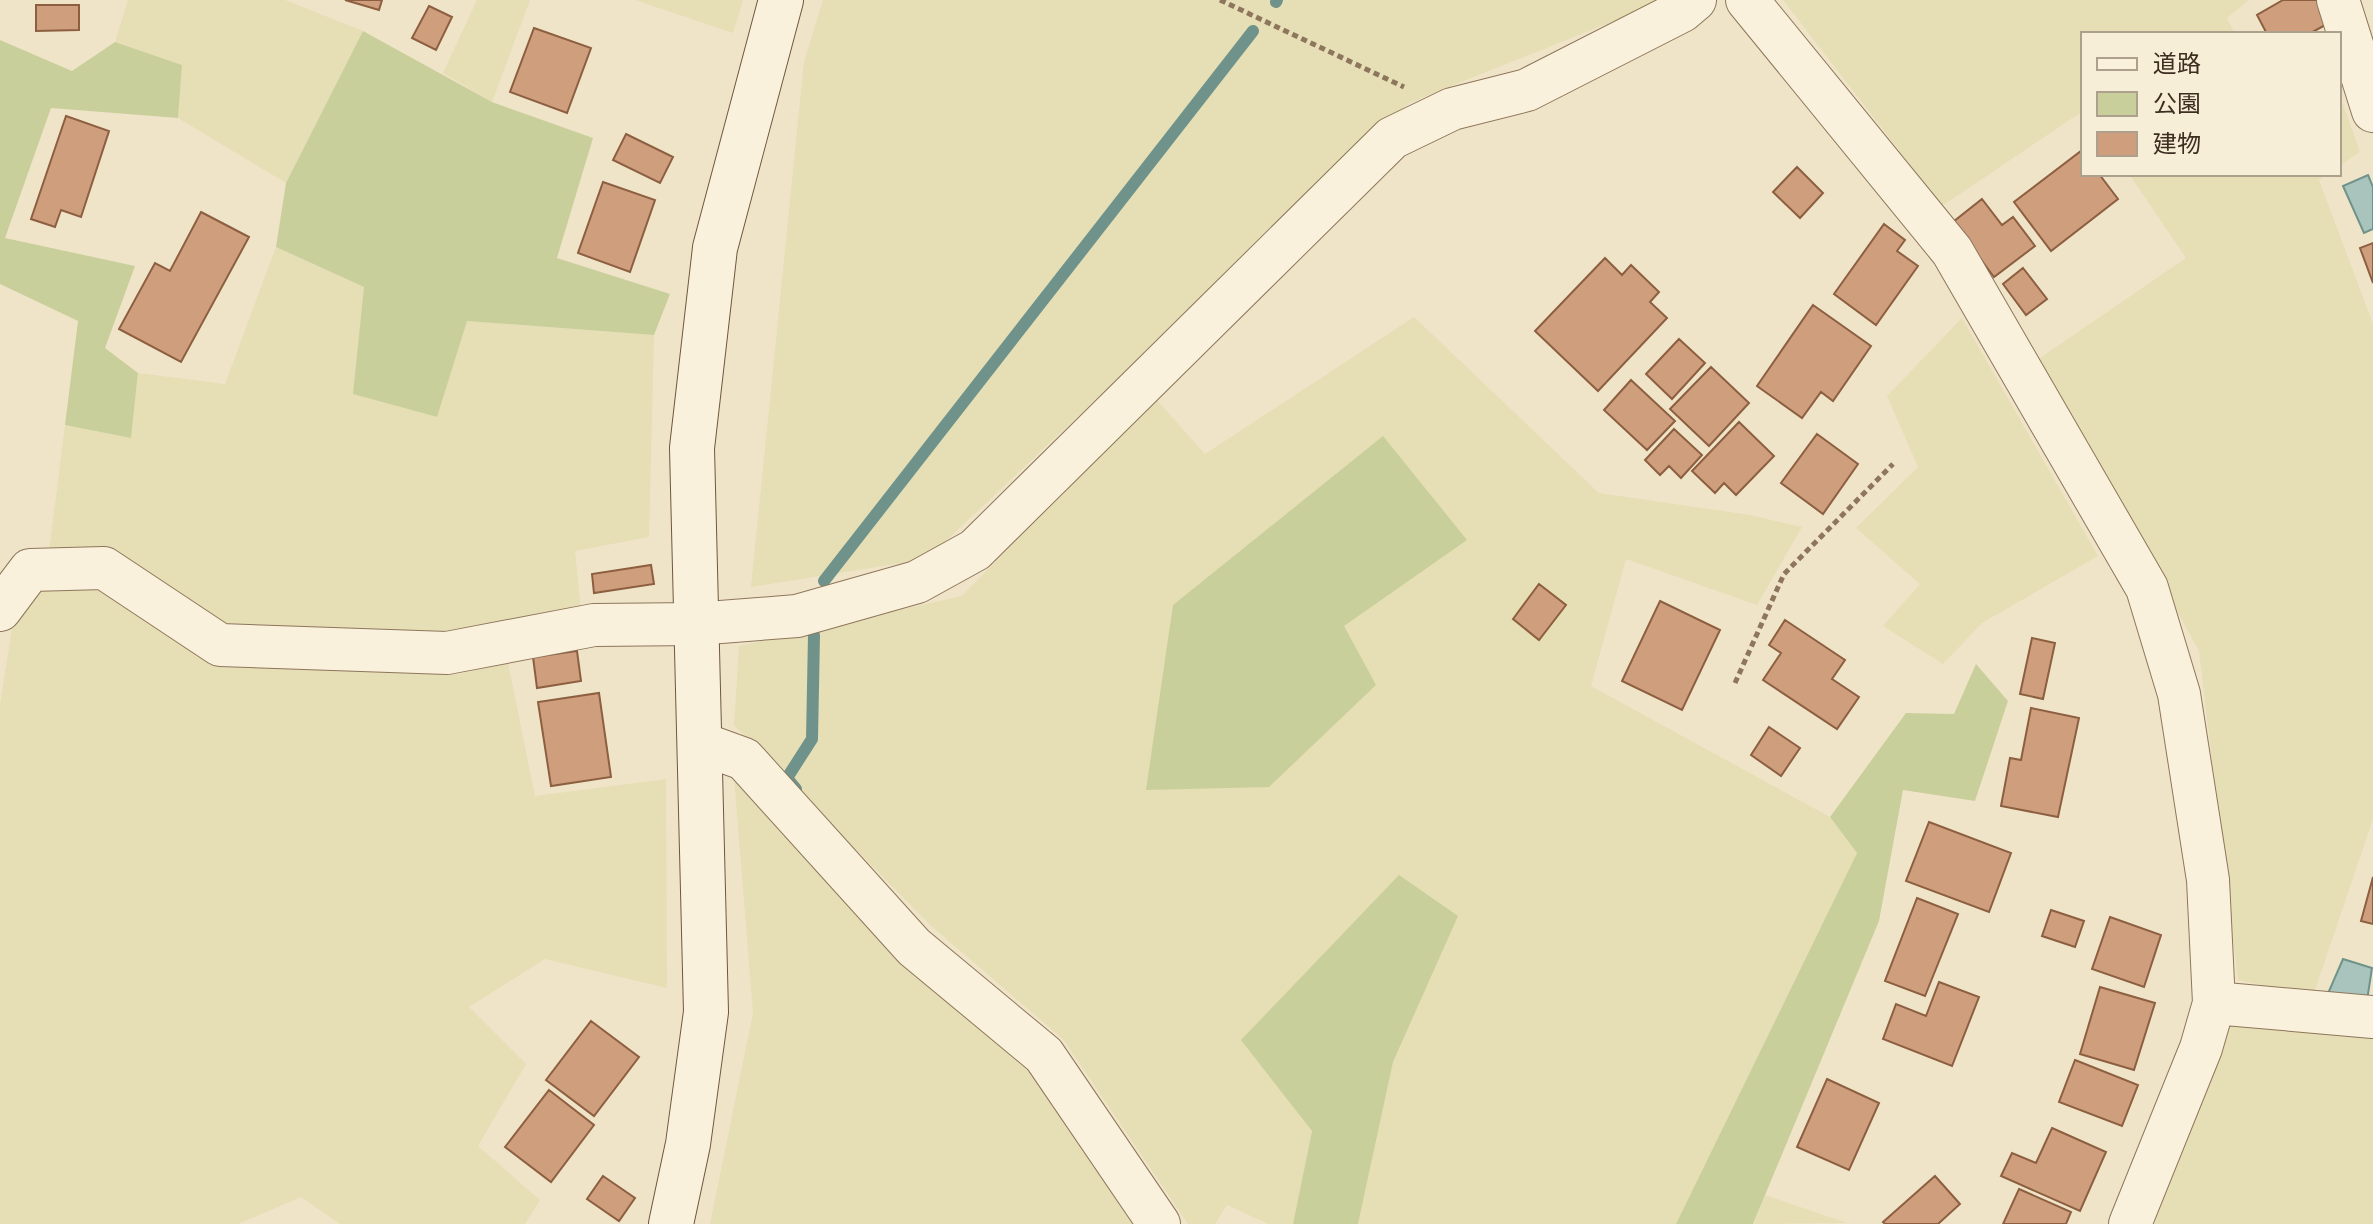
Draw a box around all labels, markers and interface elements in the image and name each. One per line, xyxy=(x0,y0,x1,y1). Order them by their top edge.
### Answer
legend xyxy=(2081,32,2341,176)
text: 道路 xyxy=(2153,50,2201,78)
text: 公園 xyxy=(2153,90,2201,118)
text: 建物 xyxy=(2153,130,2201,158)

